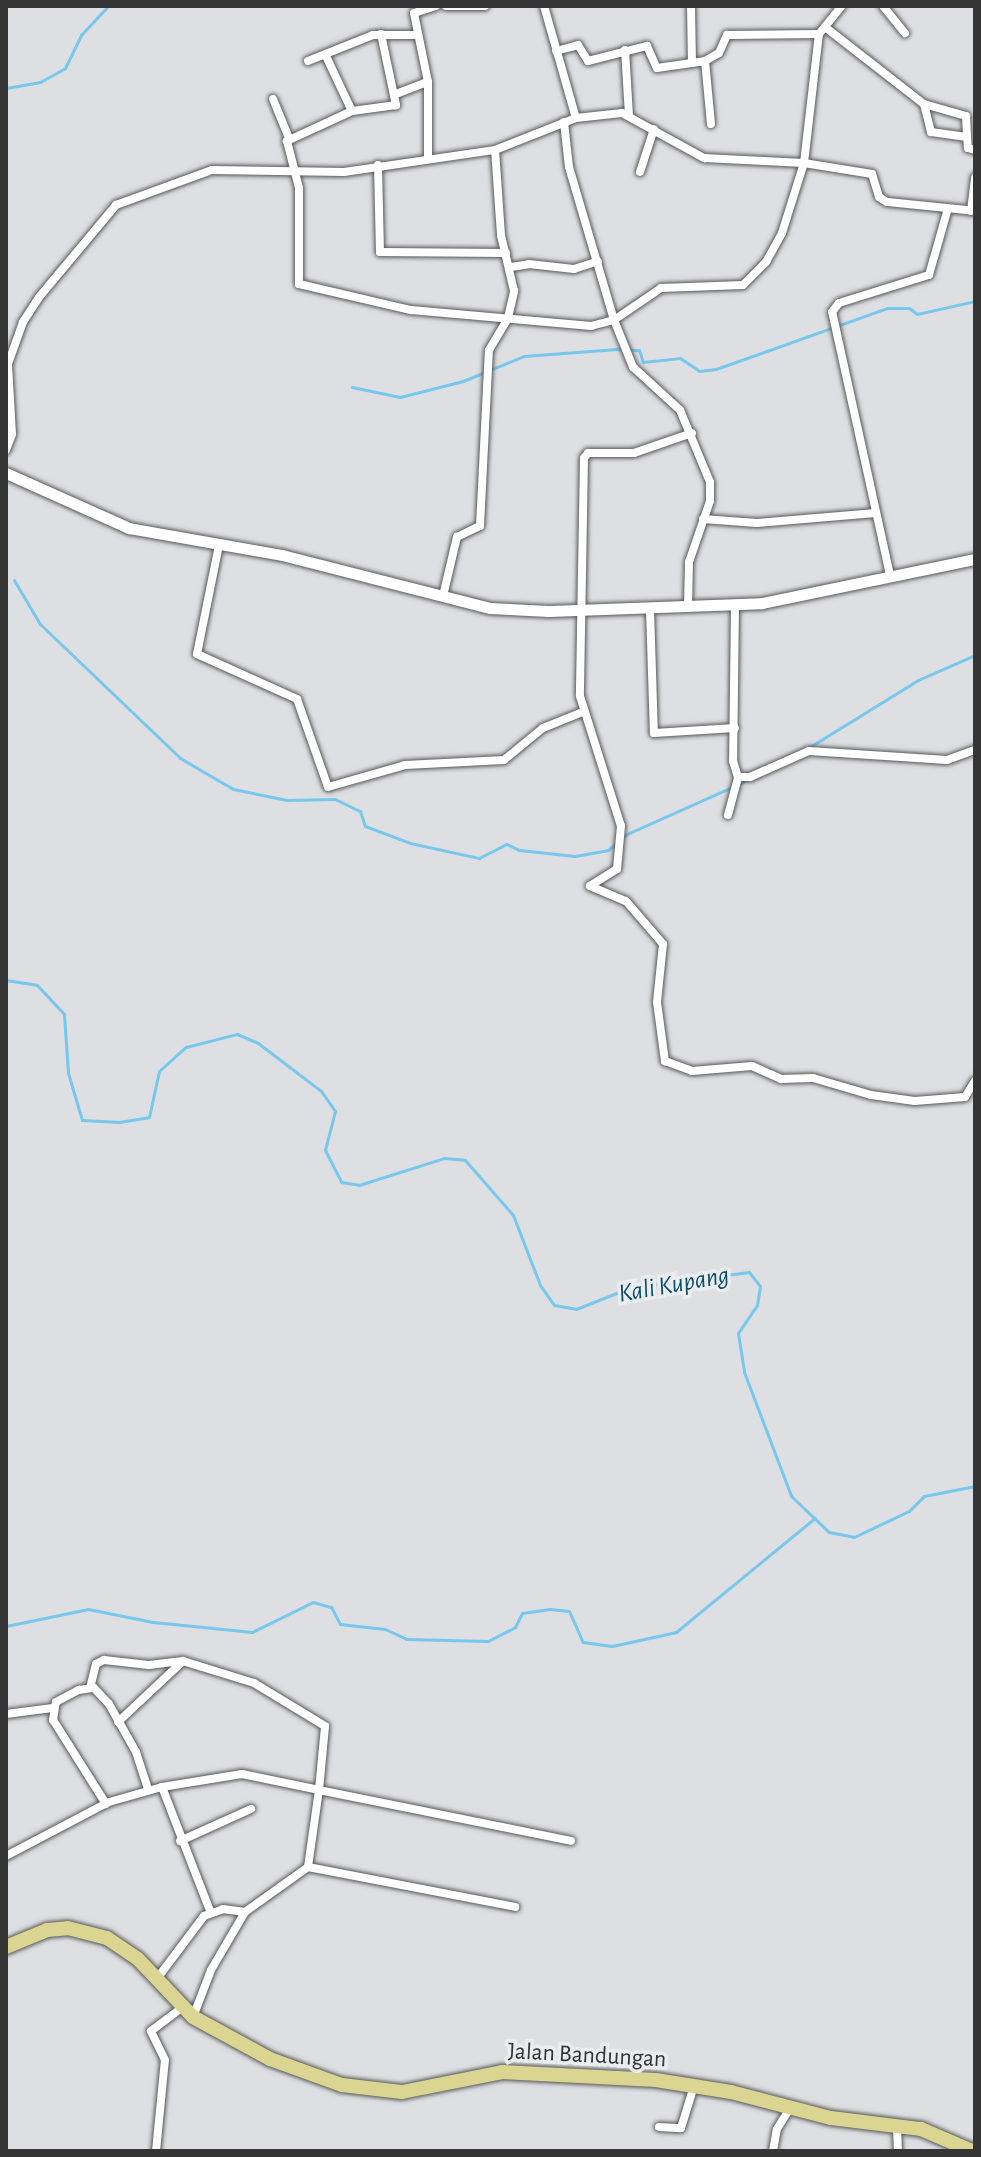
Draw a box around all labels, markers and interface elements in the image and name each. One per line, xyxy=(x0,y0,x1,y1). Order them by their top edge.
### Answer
water label: Kali Kupang xyxy=(616,1260,732,1310)
street label: Jalan Bandungan xyxy=(507,2037,667,2075)

